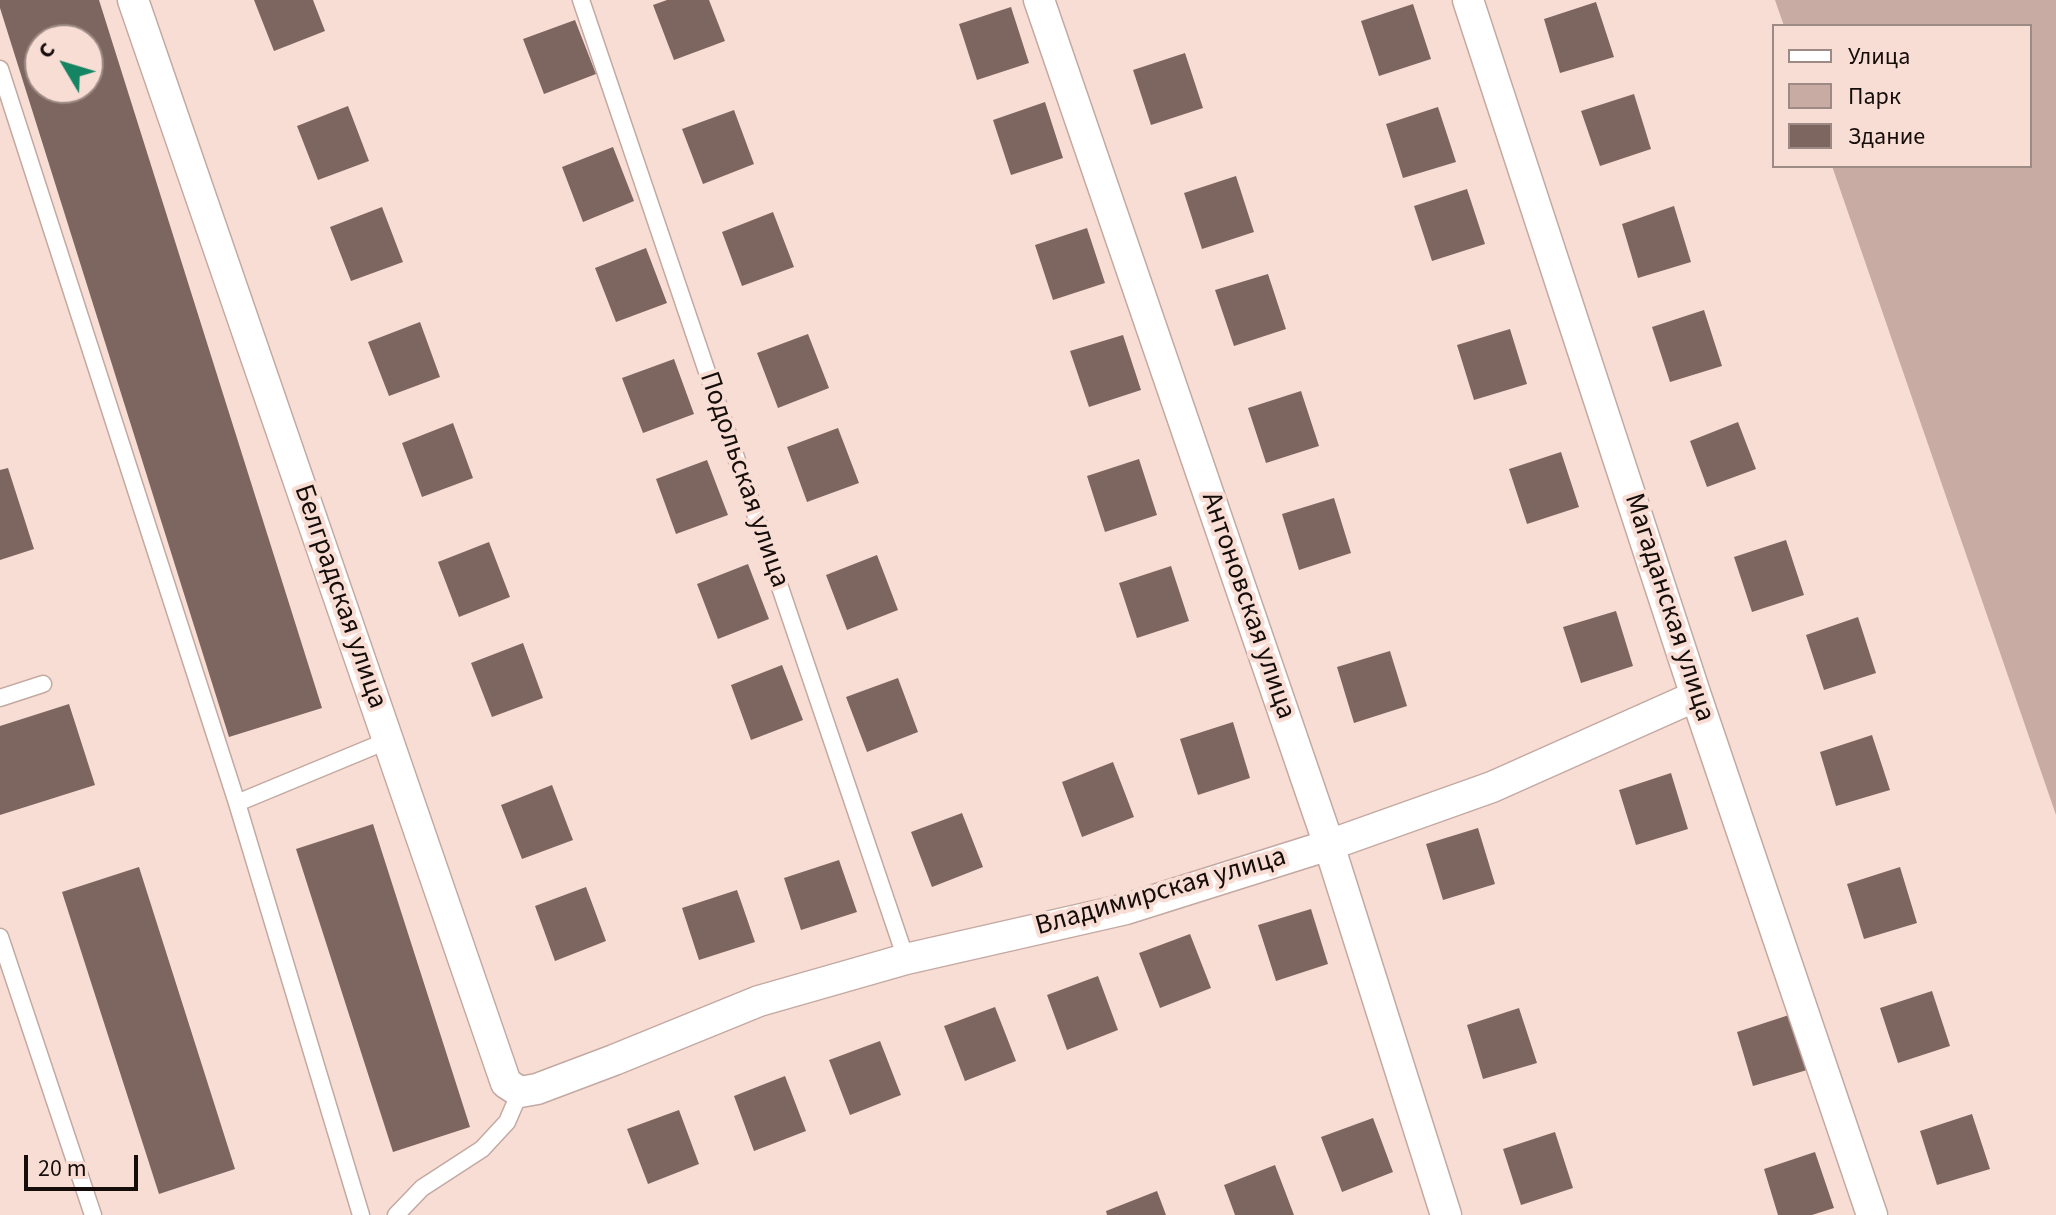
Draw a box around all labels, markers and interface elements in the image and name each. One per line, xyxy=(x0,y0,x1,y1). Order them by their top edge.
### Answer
north arrow xyxy=(24,24,104,104)
legend xyxy=(1772,24,2032,168)
text: С xyxy=(30,36,63,65)
text: Улица xyxy=(1848,39,1910,74)
text: Парк xyxy=(1848,79,1901,114)
text: Здание xyxy=(1848,119,1925,154)
street label: Подольская улица xyxy=(690,368,796,592)
street label: Белградская улица xyxy=(285,481,393,713)
street label: Антоновская улица xyxy=(1192,488,1302,724)
street label: Магаданская улица xyxy=(1615,490,1721,726)
street label: Владимирская улица xyxy=(1032,841,1290,945)
scale bar xyxy=(28,1139,142,1189)
text: 20 m xyxy=(38,1151,87,1186)

